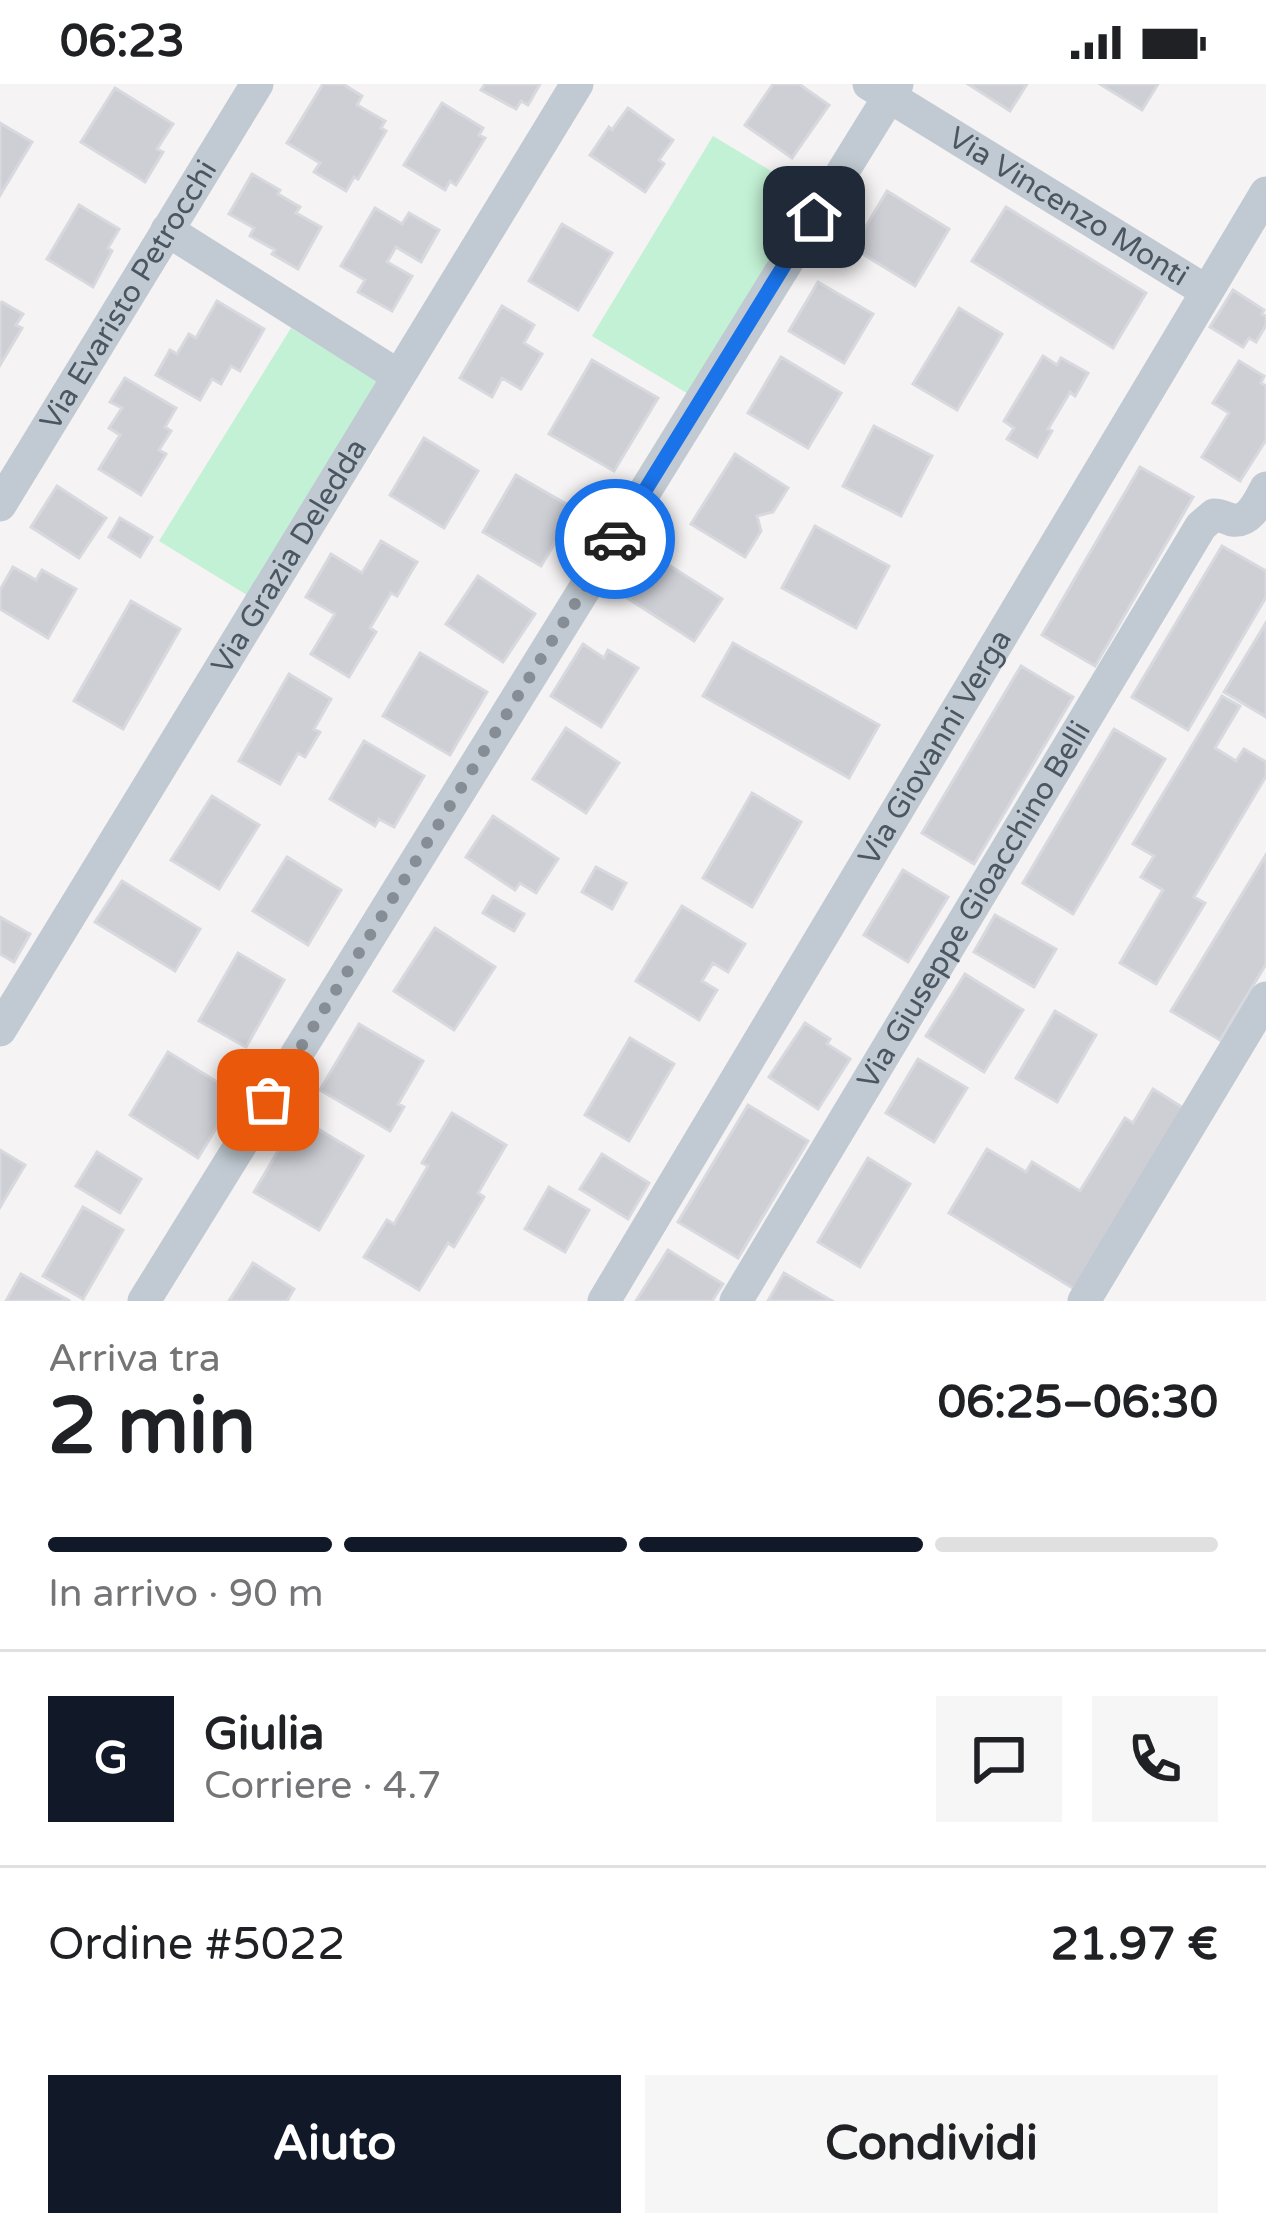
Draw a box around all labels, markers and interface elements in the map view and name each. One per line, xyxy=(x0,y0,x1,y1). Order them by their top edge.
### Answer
text: 06:23 xyxy=(60,15,185,69)
street label: Via Vincenzo Monti xyxy=(942,119,1195,294)
street label: Via Evaristo Petrocchi xyxy=(32,153,225,437)
pin xyxy=(763,166,865,268)
icon: home xyxy=(781,184,847,250)
street label: Via Grazia Deledda xyxy=(203,432,375,681)
courier xyxy=(555,479,675,599)
icon: car xyxy=(582,506,648,572)
street label: Via Giovanni Verga xyxy=(850,623,1020,872)
street label: Via Giuseppe Gioacchino Belli xyxy=(849,714,1098,1096)
pin xyxy=(217,1049,319,1151)
icon: bag xyxy=(235,1067,301,1133)
text: Arriva tra xyxy=(48,1335,221,1382)
text: 06:25–06:30 xyxy=(938,1376,1218,1430)
text: 2 min xyxy=(48,1380,256,1474)
text: In arrivo · 90 m xyxy=(48,1570,324,1617)
button: chat xyxy=(936,1696,1062,1822)
button: phone xyxy=(1092,1696,1218,1822)
text: Giulia xyxy=(204,1708,324,1762)
text: G xyxy=(94,1732,128,1786)
text: Corriere · 4.7 xyxy=(204,1762,441,1809)
text: Ordine #5022 xyxy=(48,1918,345,1972)
text: 21.97 € xyxy=(1051,1918,1218,1972)
button: Aiuto xyxy=(48,2075,621,2213)
button: Condividi xyxy=(645,2075,1218,2213)

